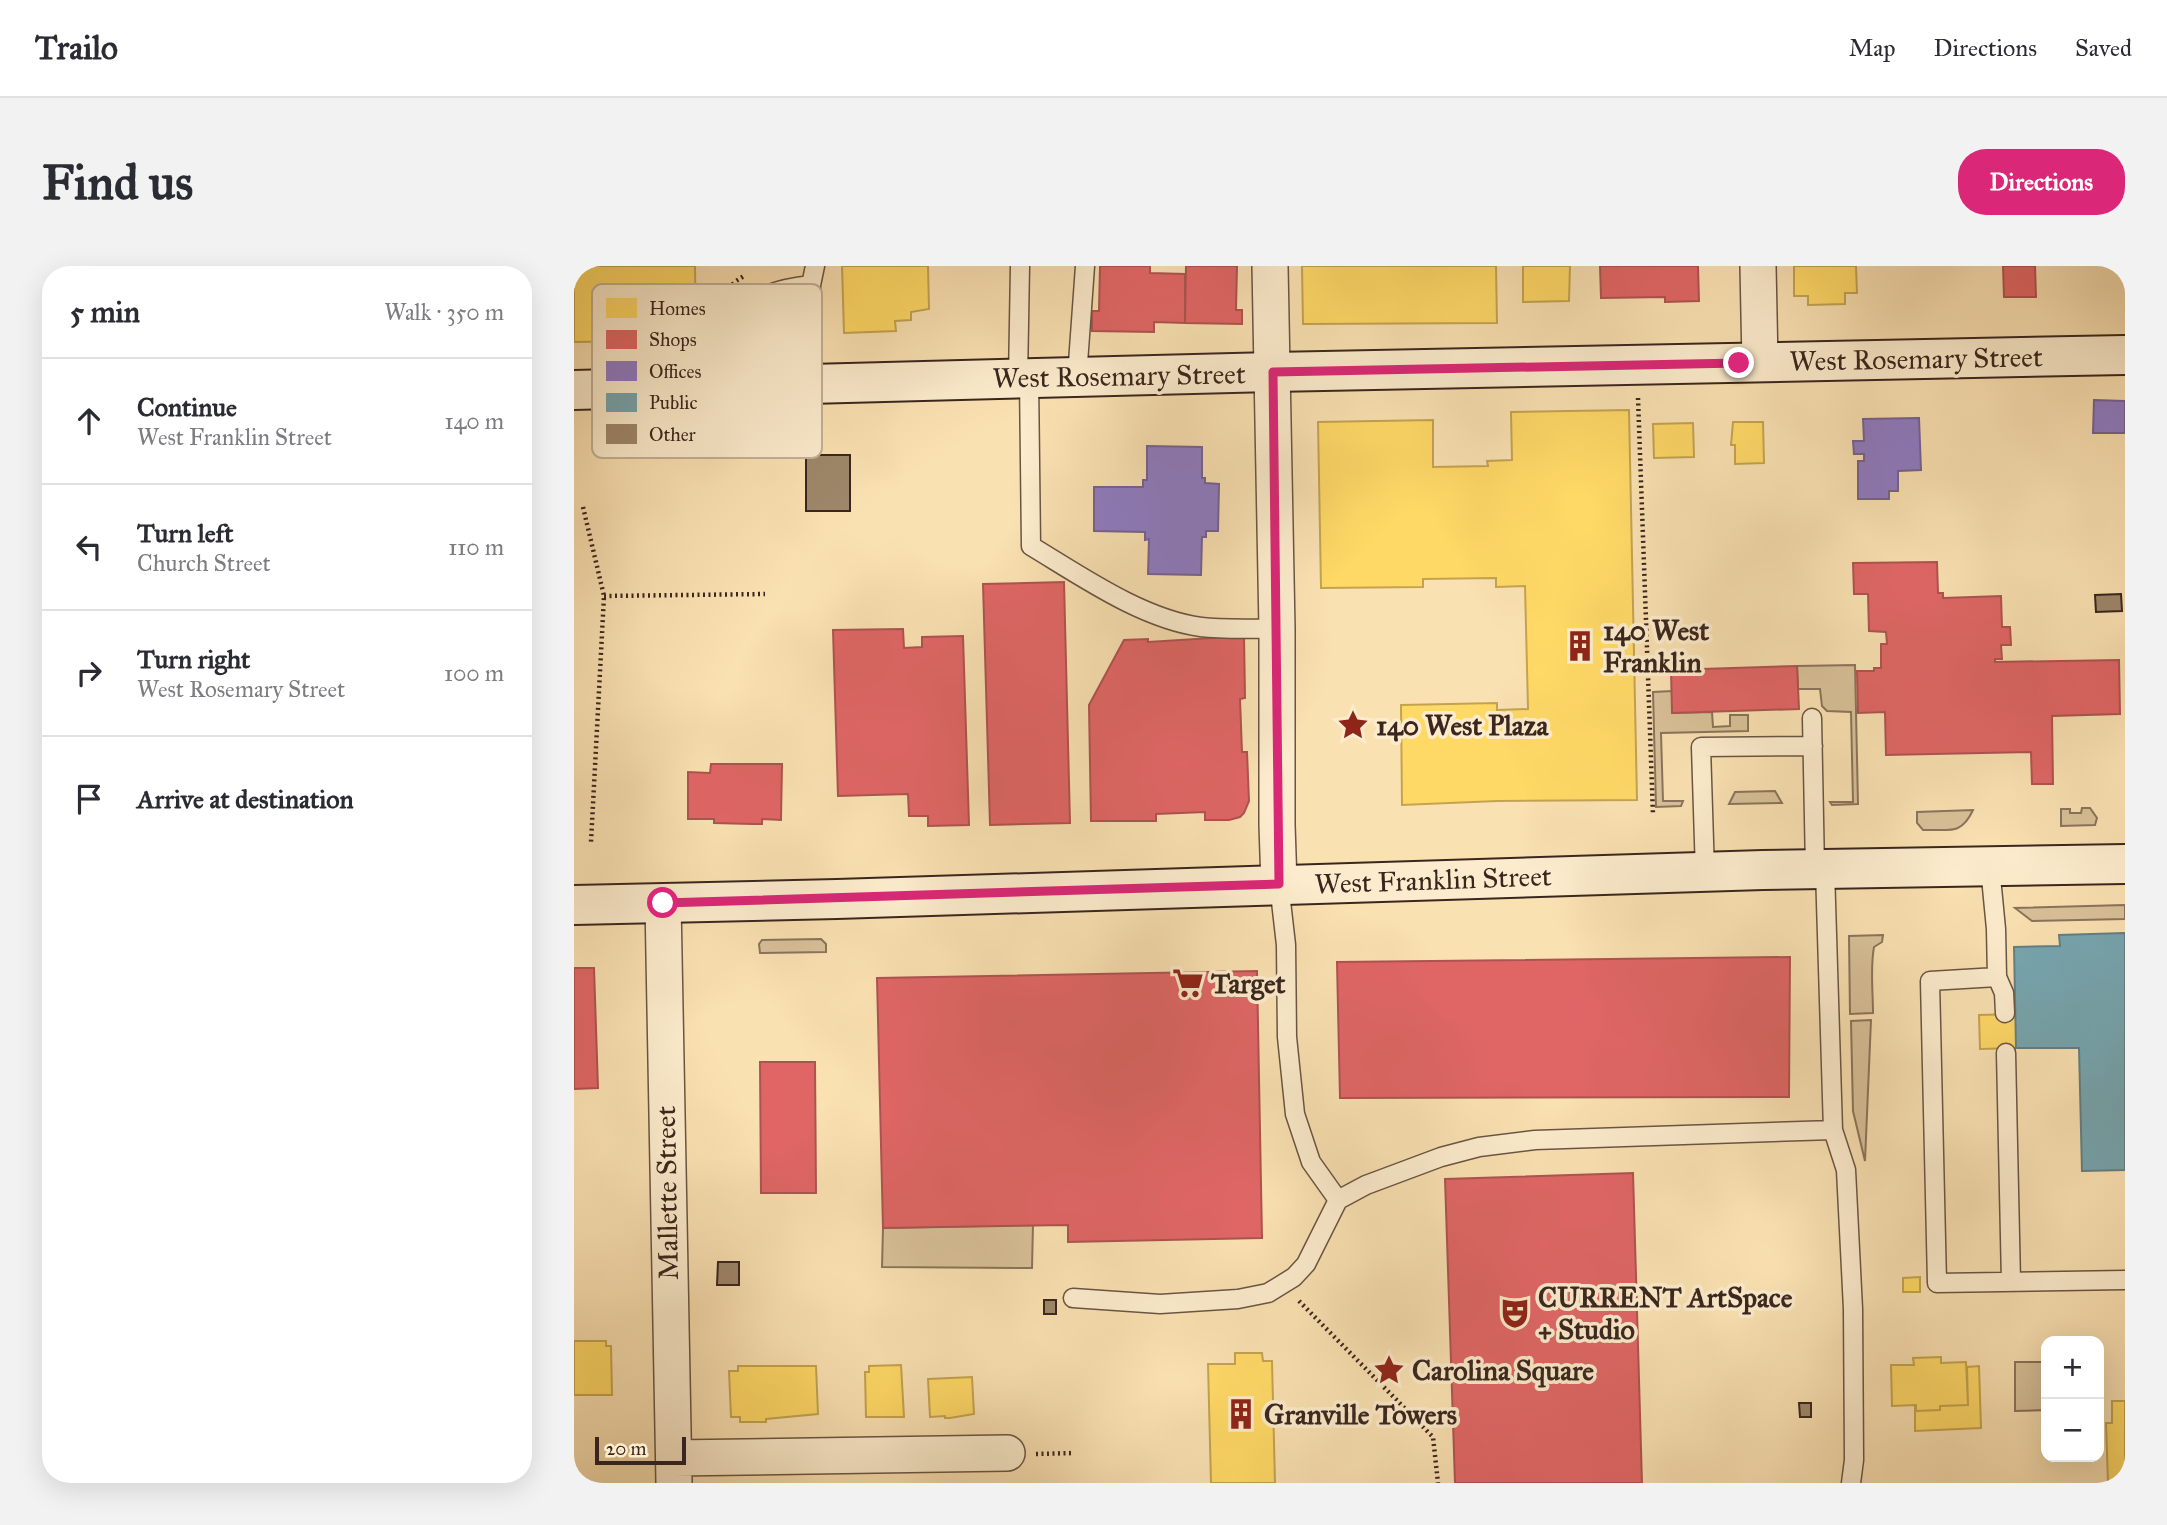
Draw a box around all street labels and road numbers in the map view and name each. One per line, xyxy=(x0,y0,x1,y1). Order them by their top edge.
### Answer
street label: West Rosemary Street xyxy=(1789,339,2043,379)
street label: West Rosemary Street xyxy=(992,356,1246,396)
street label: West Franklin Street xyxy=(1314,858,1552,902)
street label: Mallette Street xyxy=(648,1105,686,1281)

